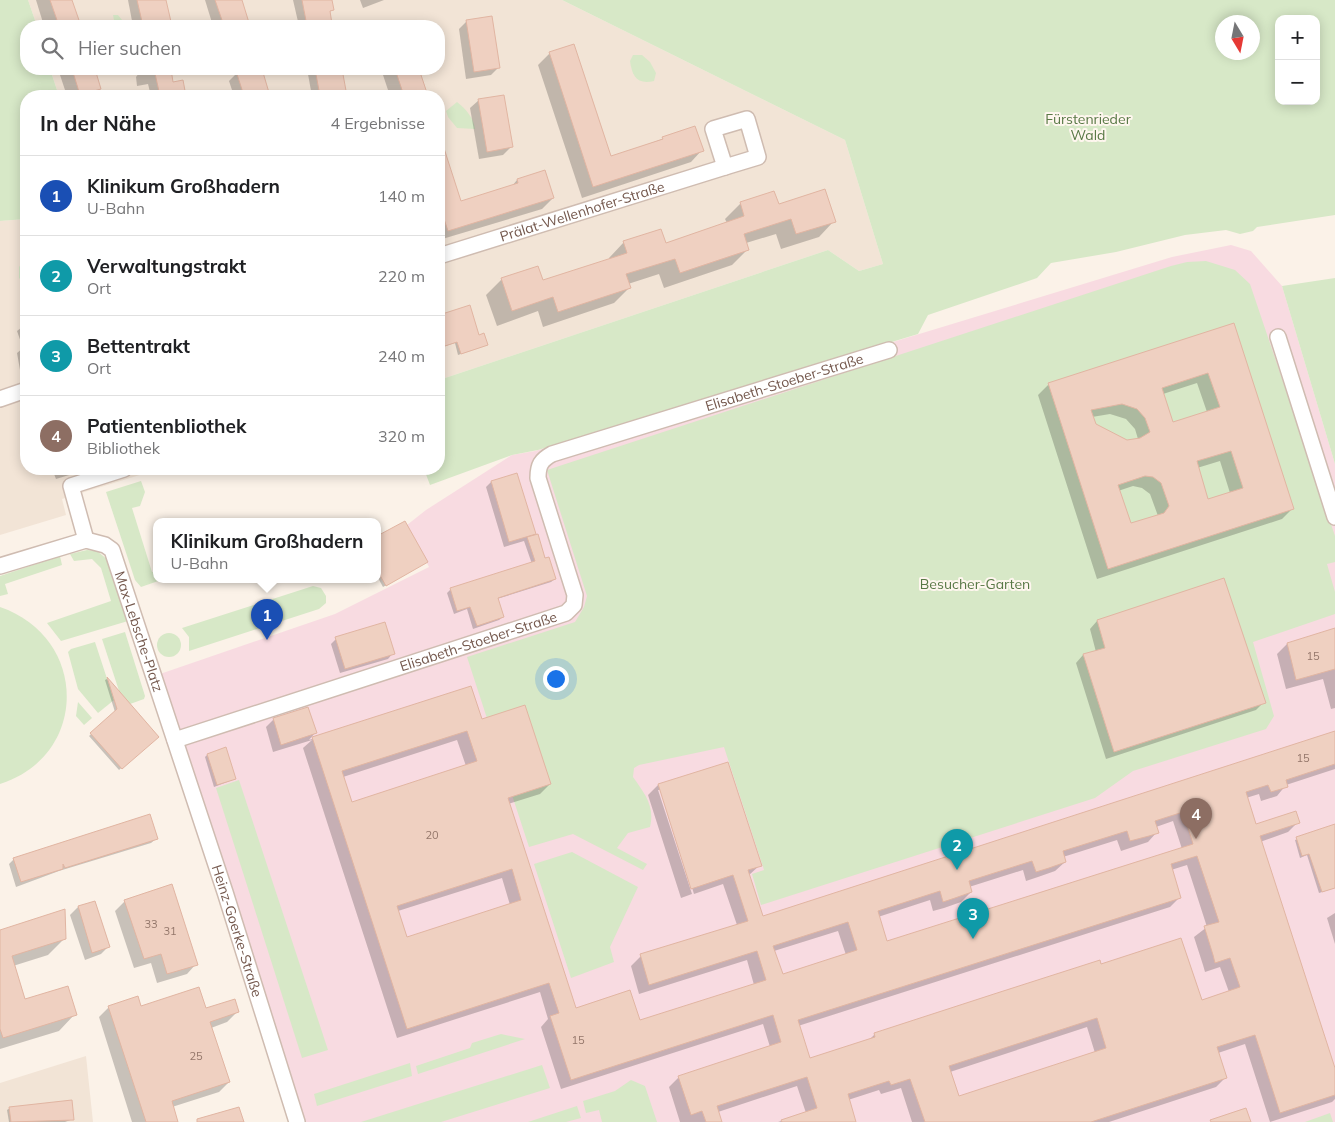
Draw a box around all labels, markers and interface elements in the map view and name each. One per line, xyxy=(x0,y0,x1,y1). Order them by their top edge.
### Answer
north arrow xyxy=(1215,15,1260,60)
map controls xyxy=(1275,15,1320,105)
button: + xyxy=(1275,15,1320,60)
search box xyxy=(20,20,445,75)
icon: search xyxy=(38,34,66,62)
text: Hier suchen xyxy=(78,36,182,60)
button: − xyxy=(1275,60,1320,105)
text: In der Nähe xyxy=(40,110,156,136)
park label: Fürstenrieder Wald xyxy=(1045,110,1132,144)
text: 4 Ergebnisse xyxy=(330,113,425,133)
text: Klinikum Großhadern xyxy=(87,174,280,198)
street label: Prälat-Wellenhofer-Straße xyxy=(498,177,667,246)
text: 1 xyxy=(51,186,61,206)
text: 140 m xyxy=(378,186,425,206)
text: U-Bahn xyxy=(87,198,145,218)
text: Verwaltungstrakt xyxy=(87,254,246,278)
text: 2 xyxy=(51,266,61,286)
text: 220 m xyxy=(378,266,425,286)
text: Ort xyxy=(87,278,111,298)
text: Bettentrakt xyxy=(87,334,190,358)
text: 3 xyxy=(51,346,61,366)
text: 240 m xyxy=(378,346,425,366)
street label: Elisabeth-Stoeber-Straße xyxy=(703,349,865,415)
text: Ort xyxy=(87,358,111,378)
text: Patientenbliothek xyxy=(87,414,246,438)
text: 4 xyxy=(51,426,61,446)
text: 320 m xyxy=(378,426,425,446)
text: Bibliothek xyxy=(87,438,160,458)
popup xyxy=(153,518,381,583)
text: Klinikum Großhadern xyxy=(171,529,363,553)
text: U-Bahn xyxy=(171,553,228,573)
street label: Max-Lebsche-Platz xyxy=(111,569,167,694)
park label: Besucher-Garten xyxy=(920,575,1030,593)
pin: 1 xyxy=(251,599,283,640)
street label: Elisabeth-Stoeber-Straße xyxy=(397,608,559,675)
house number: 15 xyxy=(1306,649,1320,663)
your location xyxy=(543,666,569,692)
house number: 15 xyxy=(1296,751,1310,765)
pin: 4 xyxy=(1180,798,1212,839)
house number: 20 xyxy=(425,828,439,842)
pin: 2 xyxy=(941,829,973,870)
street label: Heinz-Goerke-Straße xyxy=(208,862,266,999)
pin: 3 xyxy=(957,898,989,939)
house number: 33 xyxy=(144,917,158,931)
house number: 31 xyxy=(163,924,177,938)
house number: 15 xyxy=(571,1033,585,1047)
house number: 25 xyxy=(189,1049,203,1063)

